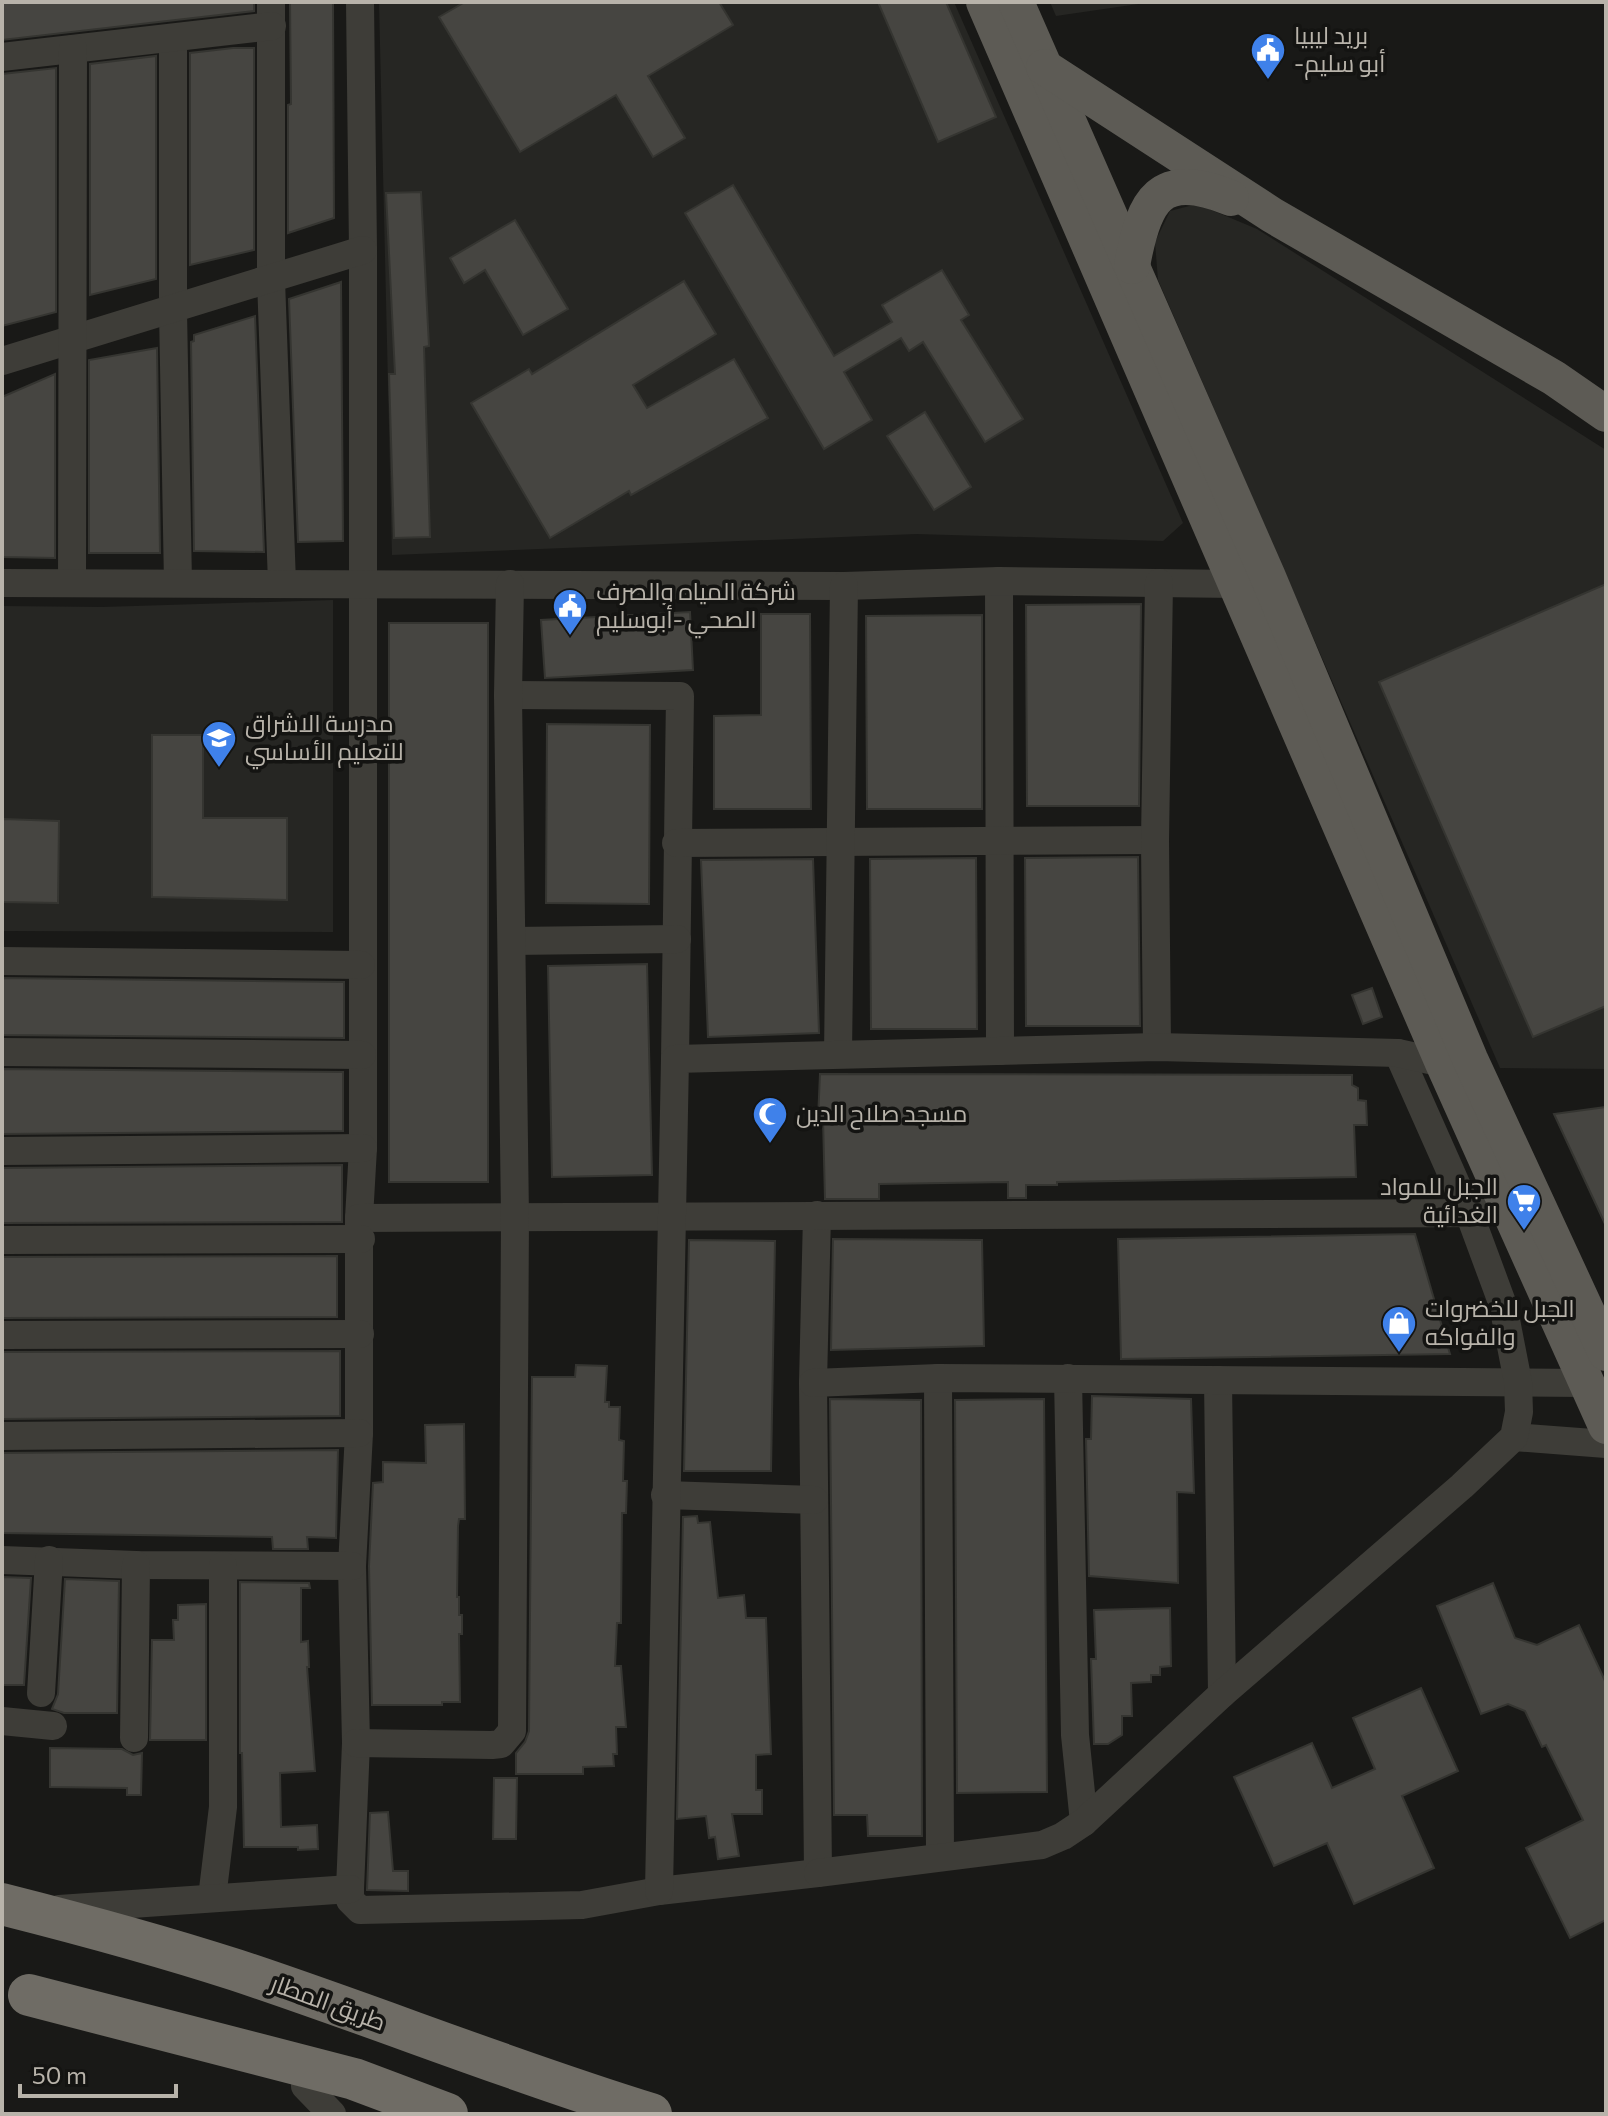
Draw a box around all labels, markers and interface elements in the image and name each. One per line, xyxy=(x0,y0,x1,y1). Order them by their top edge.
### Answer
place label: بريد ليبيا -أبو سليم xyxy=(1294,20,1386,80)
public building icon: بريد ليبيا -أبو سليم xyxy=(1249,31,1287,81)
place label: شركة المياه والصرف الصحي -أبوسليم xyxy=(596,576,796,639)
public building icon: شركة المياه والصرف الصحي -أبوسليم xyxy=(551,587,589,637)
place label: مدرسة الاشراق للتعليم الأساسي xyxy=(245,708,404,770)
school or university icon: مدرسة الاشراق للتعليم الأساسي xyxy=(200,719,238,769)
mosque icon: مسجد صلاح الدين xyxy=(751,1095,789,1145)
place label: مسجد صلاح الدين xyxy=(796,1098,967,1130)
place label: الجبل للمواد الغدائية xyxy=(1380,1171,1498,1228)
supermarket icon: الجبل للمواد الغدائية xyxy=(1505,1182,1543,1232)
place label: الجبل للخضروات والفواكه xyxy=(1425,1293,1575,1350)
shop icon: الجبل للخضروات والفواكه xyxy=(1380,1304,1418,1354)
street label: طريق المطار xyxy=(265,1967,390,2038)
scale bar xyxy=(20,2048,176,2098)
text: 50 m xyxy=(32,2060,87,2089)

